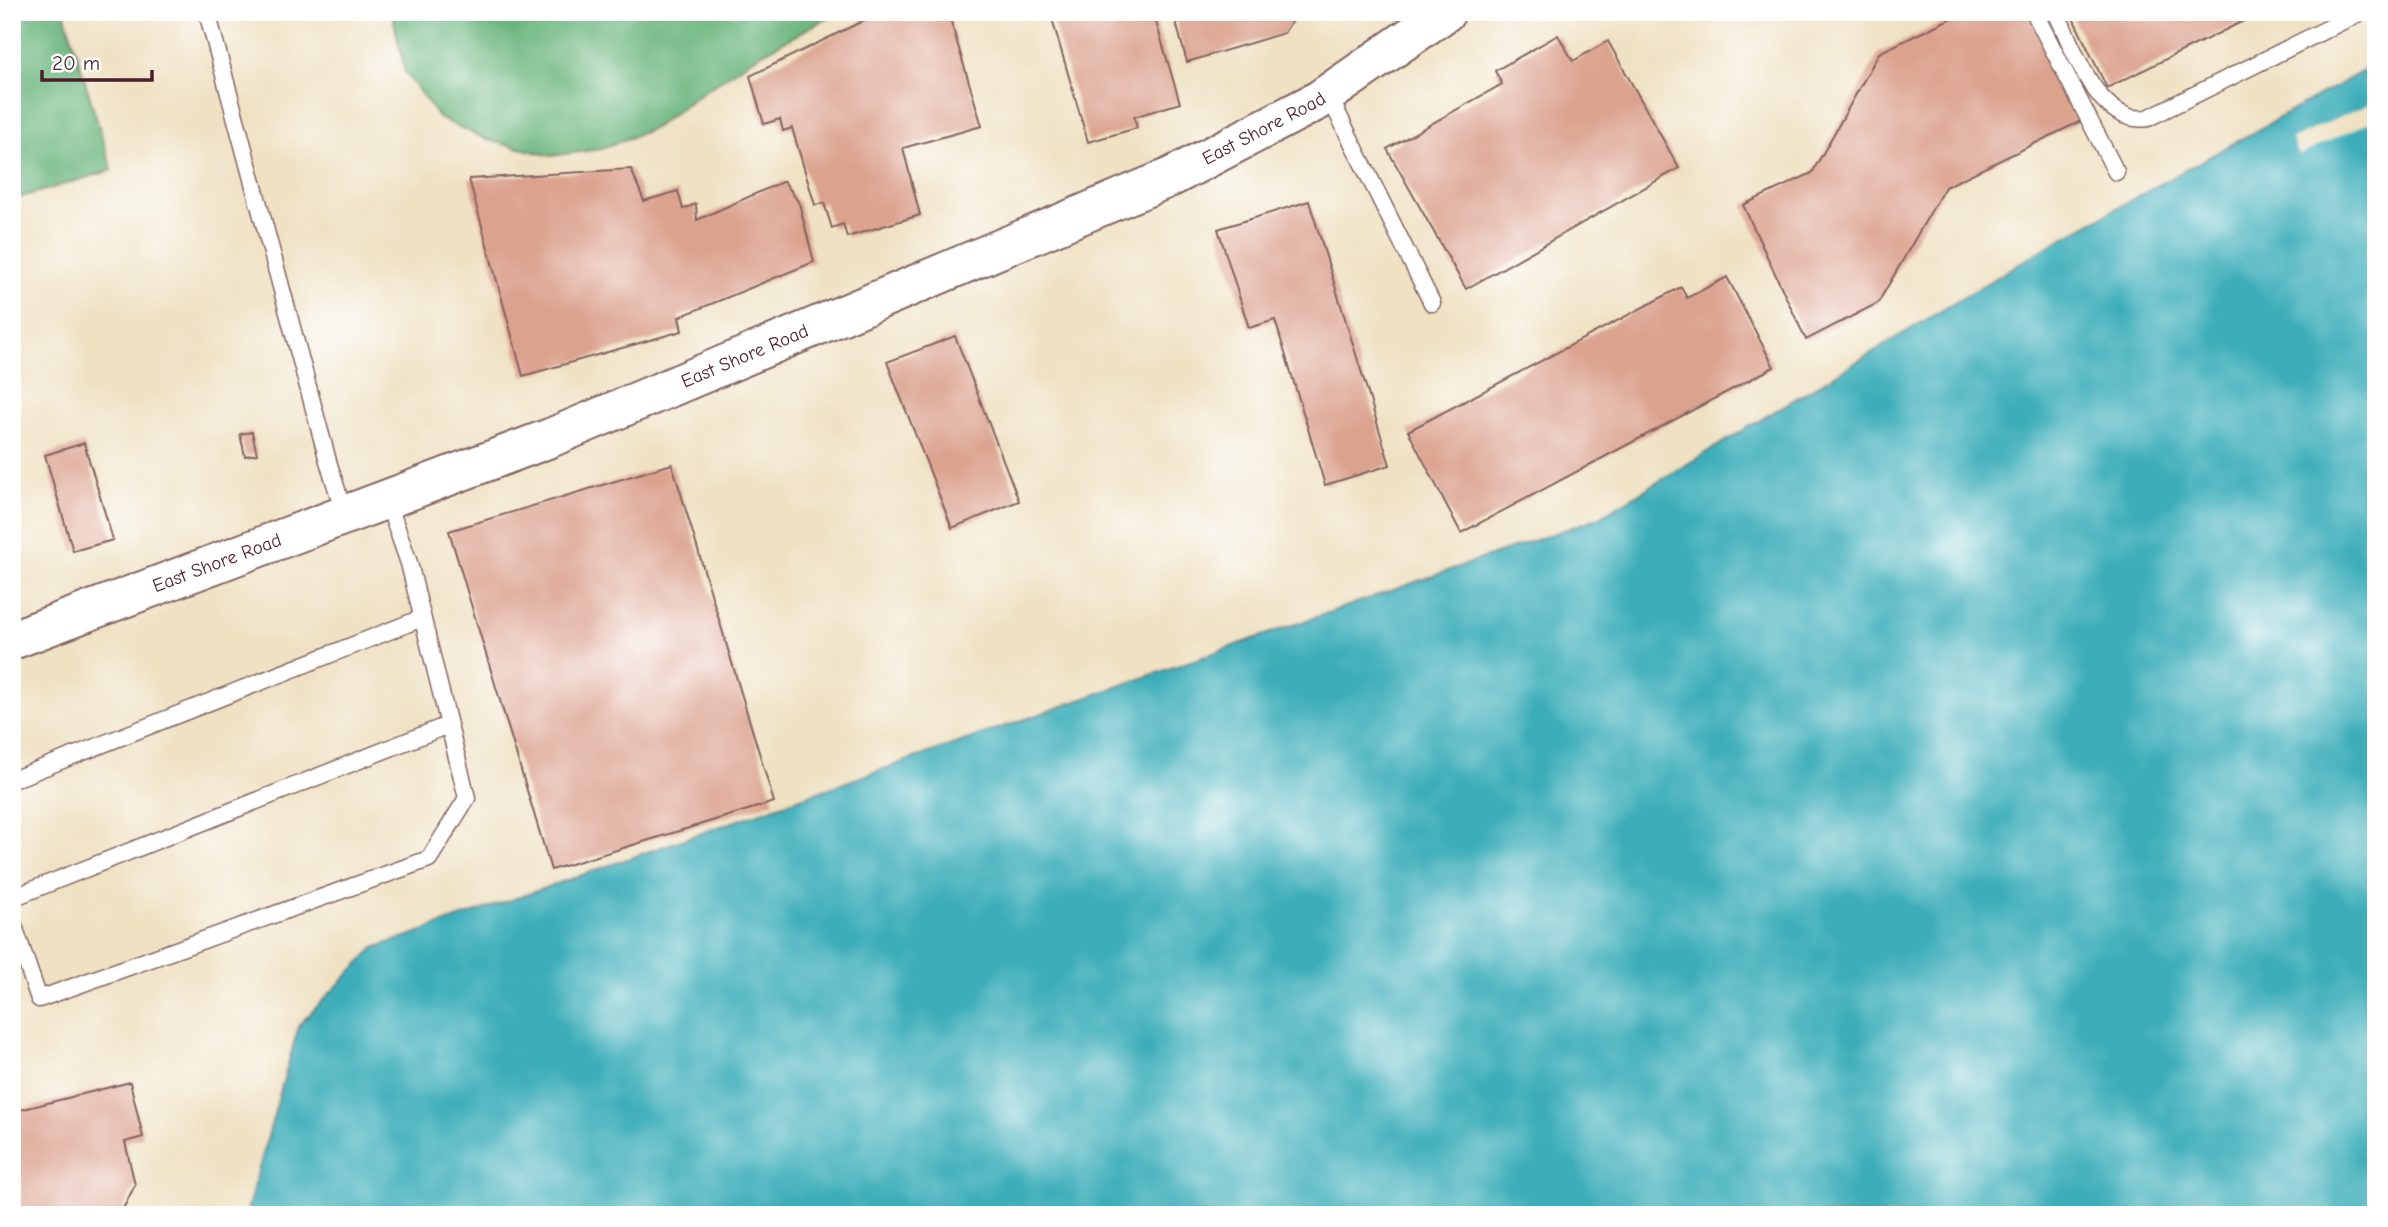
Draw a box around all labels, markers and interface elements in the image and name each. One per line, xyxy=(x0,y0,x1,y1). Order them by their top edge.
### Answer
scale bar xyxy=(42,38,152,82)
text: 20 m xyxy=(52,51,100,75)
street label: East Shore Road xyxy=(1199,88,1330,170)
street label: East Shore Road xyxy=(678,320,812,393)
street label: East Shore Road xyxy=(150,529,284,597)

